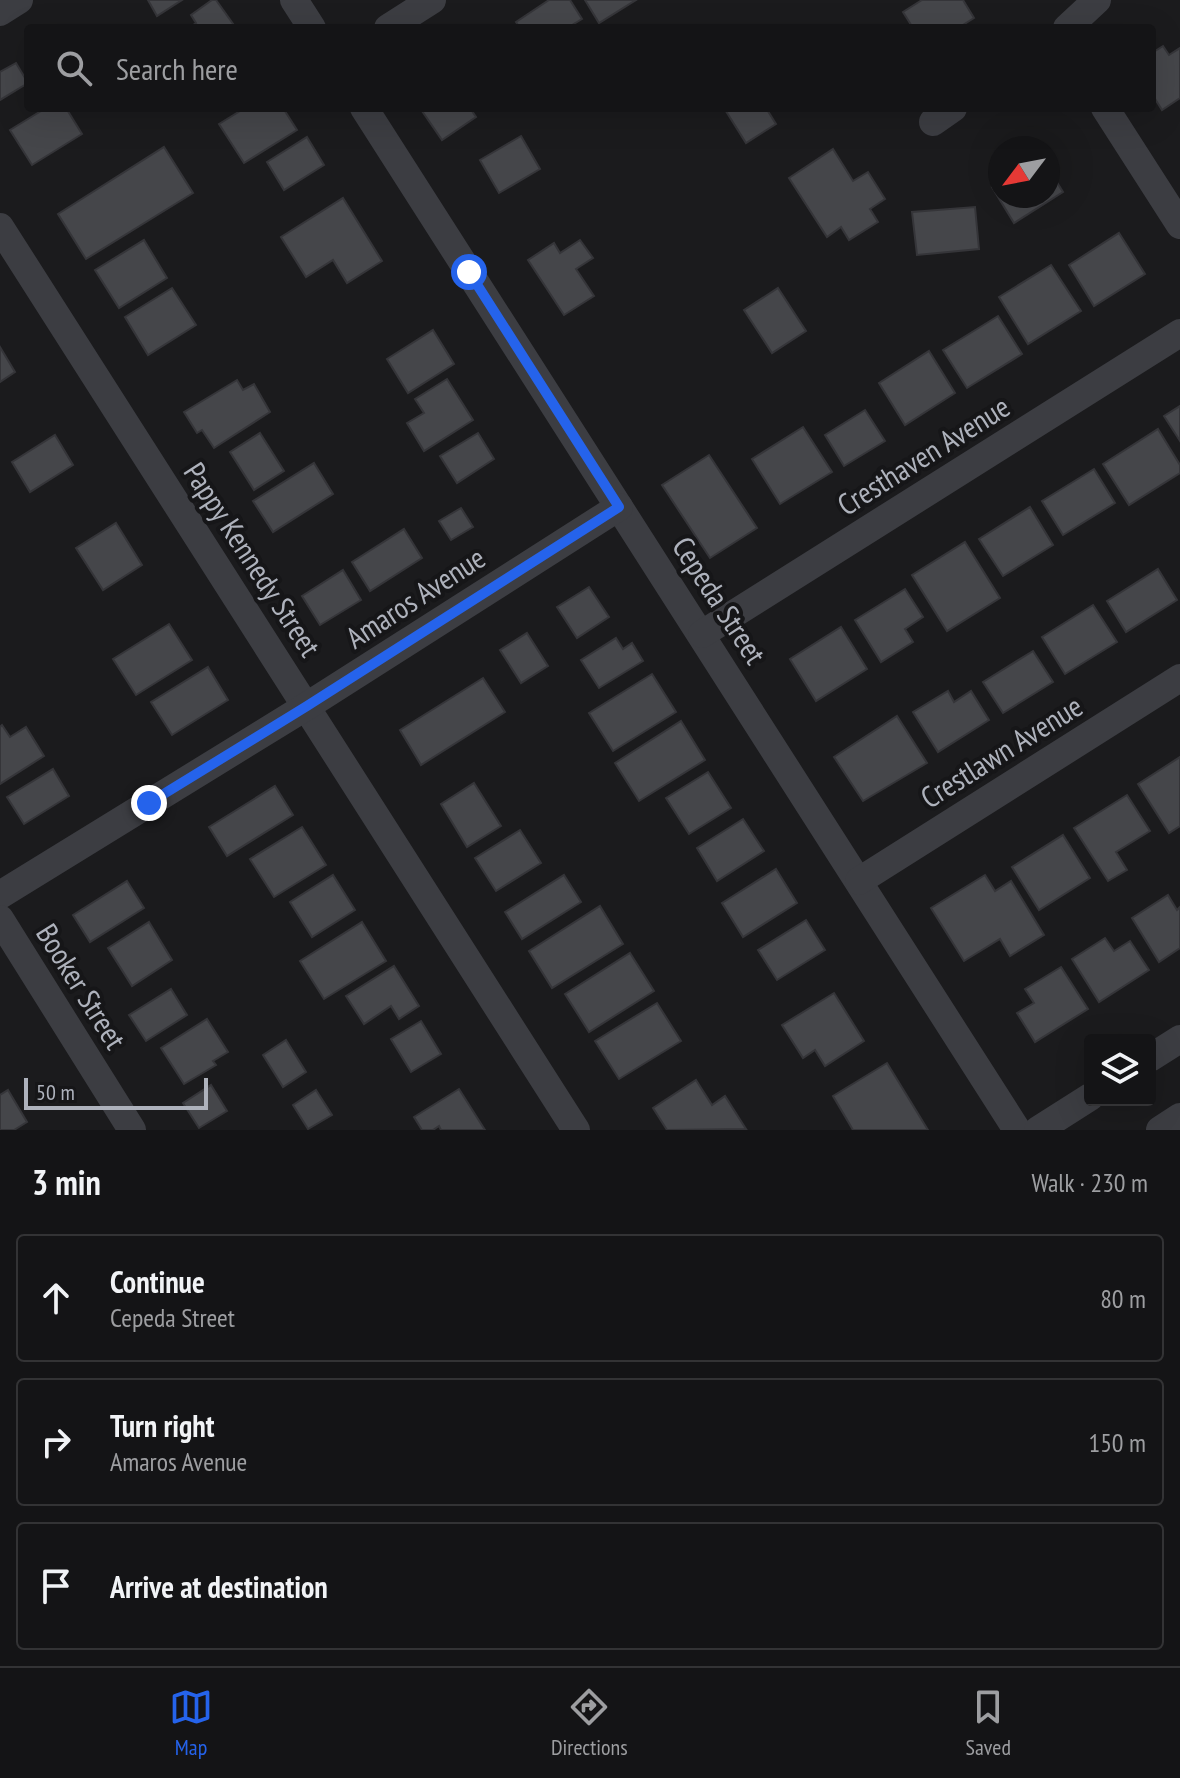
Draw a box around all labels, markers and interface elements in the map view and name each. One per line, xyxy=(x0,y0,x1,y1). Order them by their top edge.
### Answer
search box xyxy=(24,24,1156,112)
icon: search xyxy=(52,46,96,90)
text: Search here xyxy=(116,49,238,88)
north arrow xyxy=(988,136,1060,208)
route start xyxy=(451,254,487,290)
street label: Cresthaven Avenue xyxy=(829,386,1017,524)
street label: Pappy Kennedy Street xyxy=(176,454,331,664)
street label: Cepeda Street xyxy=(664,529,776,672)
street label: Amaros Avenue xyxy=(338,537,492,657)
street label: Crestlawn Avenue xyxy=(913,686,1089,816)
route end xyxy=(131,785,167,821)
street label: Booker Street xyxy=(28,916,136,1057)
map controls xyxy=(1084,1034,1156,1106)
button: layers xyxy=(1084,1034,1156,1106)
scale bar xyxy=(24,1074,208,1110)
text: 50 m xyxy=(36,1078,75,1106)
text: 3 min xyxy=(32,1160,101,1204)
text: Walk · 230 m xyxy=(1031,1166,1148,1199)
text: Continue xyxy=(110,1262,205,1301)
icon: ahead xyxy=(34,1276,78,1320)
text: 80 m xyxy=(1100,1282,1146,1315)
text: Cepeda Street xyxy=(110,1301,235,1334)
text: Turn right xyxy=(110,1406,214,1445)
icon: right xyxy=(34,1420,78,1464)
text: 150 m xyxy=(1088,1426,1146,1459)
text: Amaros Avenue xyxy=(110,1445,247,1478)
icon: arrive xyxy=(34,1564,78,1608)
text: Arrive at destination xyxy=(110,1567,328,1606)
tab: Map xyxy=(169,1685,213,1761)
tab: Directions xyxy=(551,1685,628,1761)
tab: Saved xyxy=(966,1685,1011,1761)

